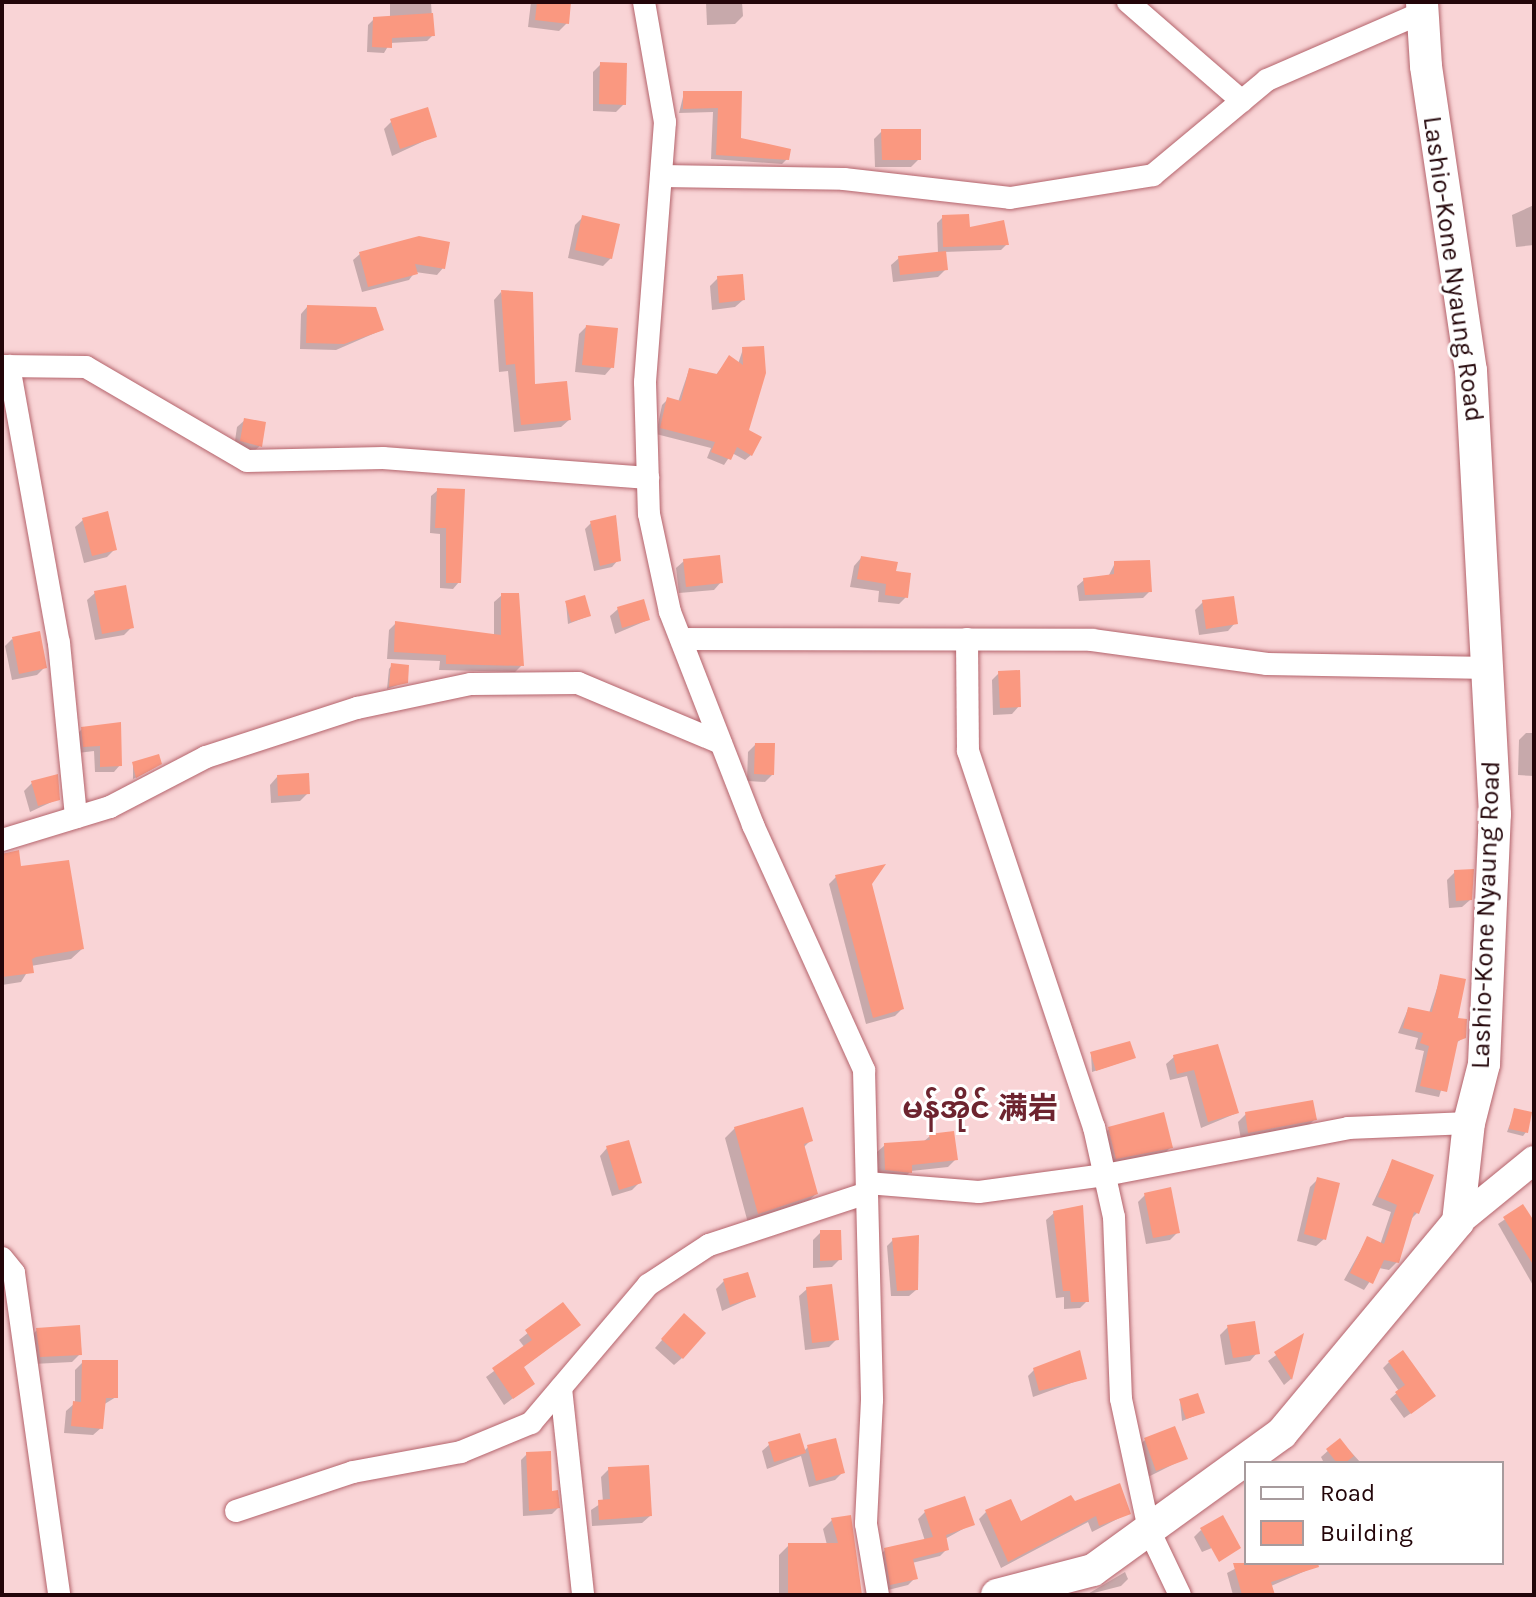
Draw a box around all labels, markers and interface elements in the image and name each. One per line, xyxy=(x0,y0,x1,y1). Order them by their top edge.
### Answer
street label: Lashio-Kone Nyaung Road xyxy=(1416,114,1490,424)
street label: Lashio-Kone Nyaung Road xyxy=(1465,760,1507,1070)
district label: မန်အိုင် 满岩 xyxy=(902,1090,1058,1126)
legend xyxy=(1244,1461,1504,1565)
text: Road xyxy=(1320,1479,1375,1507)
text: Building xyxy=(1320,1519,1413,1547)

